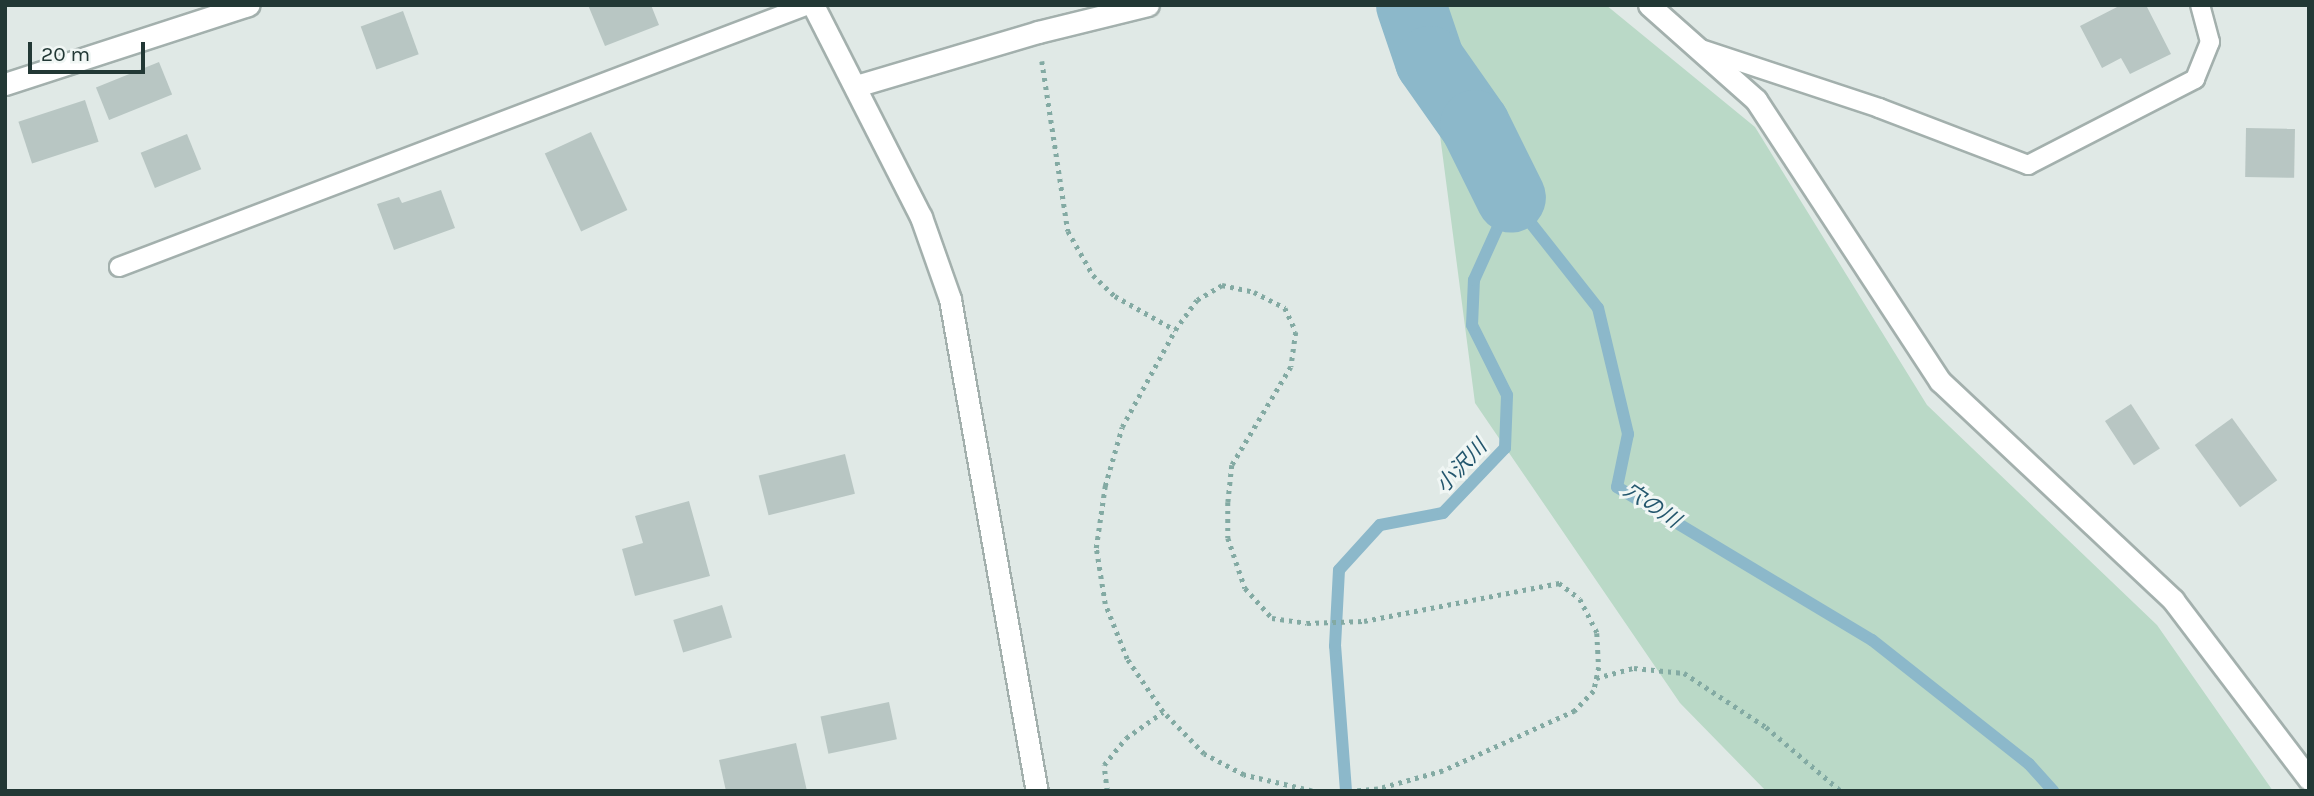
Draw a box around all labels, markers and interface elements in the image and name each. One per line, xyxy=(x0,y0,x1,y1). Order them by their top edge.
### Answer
scale bar xyxy=(32,28,149,72)
text: 20 m xyxy=(41,42,90,66)
water label: 小沢川 xyxy=(1430,434,1492,498)
water label: 穴の川 xyxy=(1619,477,1685,533)

